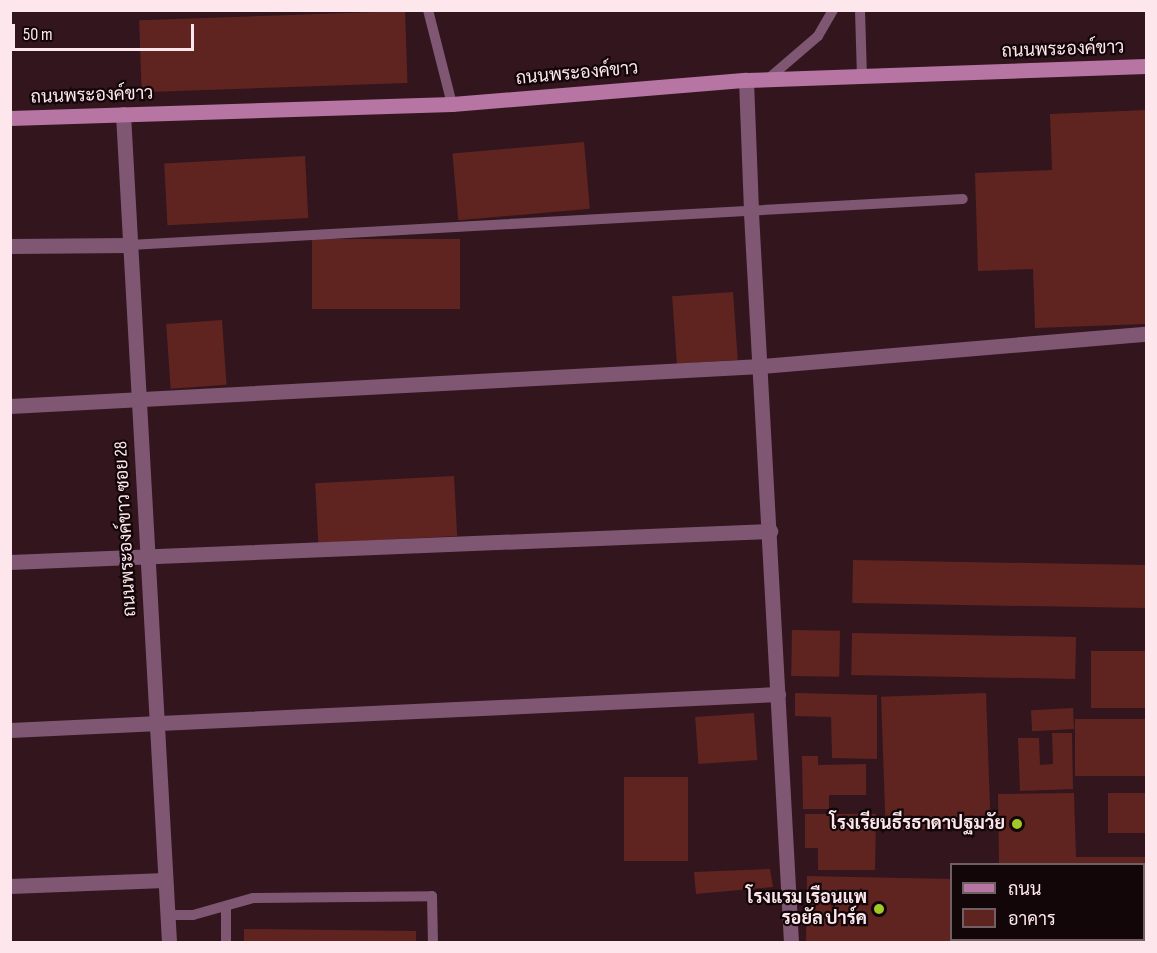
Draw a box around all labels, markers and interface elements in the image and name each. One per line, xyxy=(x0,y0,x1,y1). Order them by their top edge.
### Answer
scale bar xyxy=(15,12,196,50)
text: 50 m xyxy=(23,24,53,45)
street label: ถนนพระองค์ขาว xyxy=(1001,37,1125,63)
street label: ถนนพระองค์ขาว xyxy=(515,58,639,90)
street label: ถนนพระองค์ขาว xyxy=(30,83,154,109)
street label: ถนนพระองค์ขาว ซอย 28 xyxy=(111,441,141,617)
place label: โรงเรียนธีรธาดาปฐมวัย xyxy=(830,813,1005,835)
marker: โรงเรียนธีรธาดาปฐมวัย xyxy=(1010,817,1024,831)
legend xyxy=(950,863,1145,941)
text: ถนน xyxy=(1008,879,1041,900)
place label: โรงแรม เรือนแพ รอยัล ปาร์ค xyxy=(746,888,867,930)
marker: โรงแรม เรือนแพ รอยัล ปาร์ค xyxy=(872,902,886,916)
text: อาคาร xyxy=(1008,909,1056,930)

